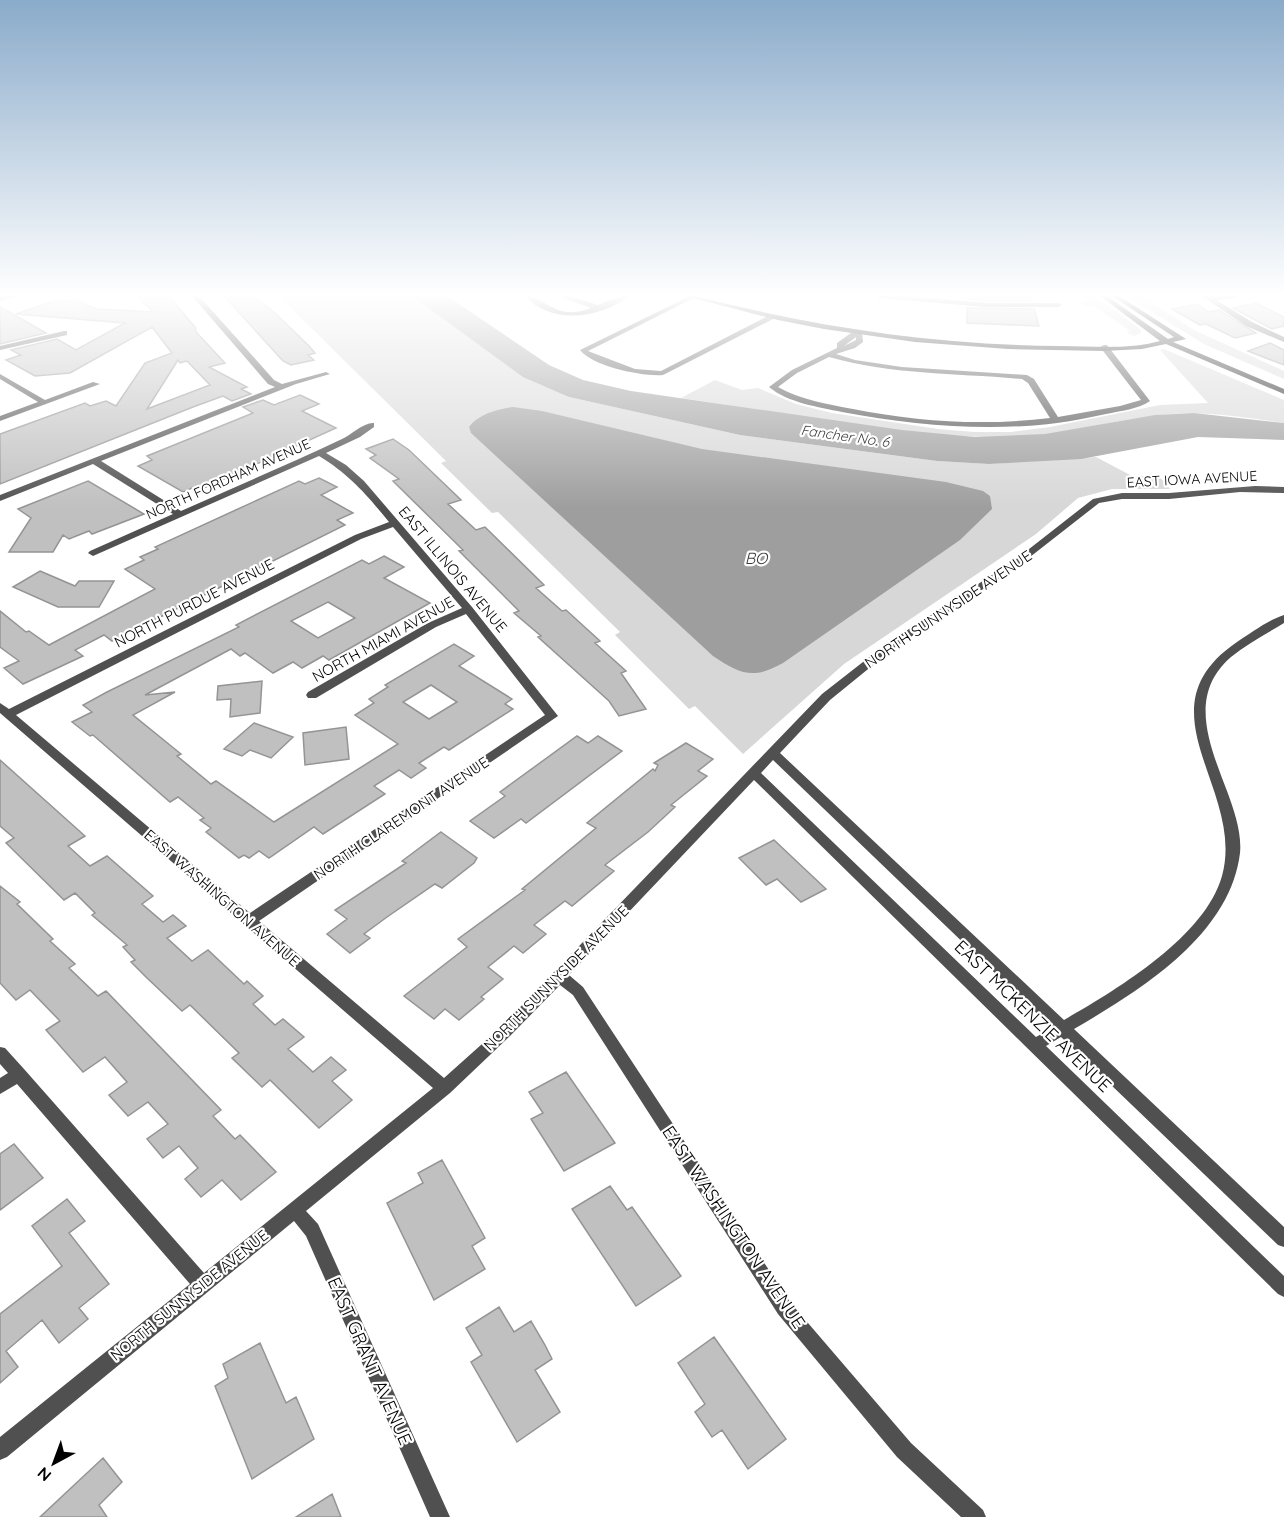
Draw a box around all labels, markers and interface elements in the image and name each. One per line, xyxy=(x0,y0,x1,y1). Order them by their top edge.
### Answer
water label: Fancher No. 6 xyxy=(800,421,892,451)
street label: NORTH FORDHAM AVENUE xyxy=(143,435,313,523)
street label: EAST IOWA AVENUE xyxy=(1126,467,1258,491)
street label: EAST ILLINOIS AVENUE xyxy=(395,502,511,636)
street label: NORTH SUNNYSIDE AVENUE xyxy=(861,546,1035,672)
water label: BO xyxy=(745,548,769,568)
street label: NORTH PURDUE AVENUE xyxy=(111,554,277,652)
street label: NORTH MIAMI AVENUE xyxy=(309,592,457,686)
street label: NORTH CLAREMONT AVENUE xyxy=(310,752,492,884)
street label: EAST WASHINGTON AVENUE xyxy=(140,825,304,971)
street label: NORTH SUNNYSIDE AVENUE xyxy=(479,901,633,1055)
street label: EAST MCKENZIE AVENUE xyxy=(950,935,1116,1097)
street label: EAST WASHINGTON AVENUE xyxy=(657,1121,811,1333)
street label: NORTH SUNNYSIDE AVENUE xyxy=(106,1225,272,1365)
street label: EAST GRANT AVENUE xyxy=(323,1274,417,1448)
north arrow xyxy=(24,1433,84,1493)
text: N xyxy=(33,1463,55,1486)

